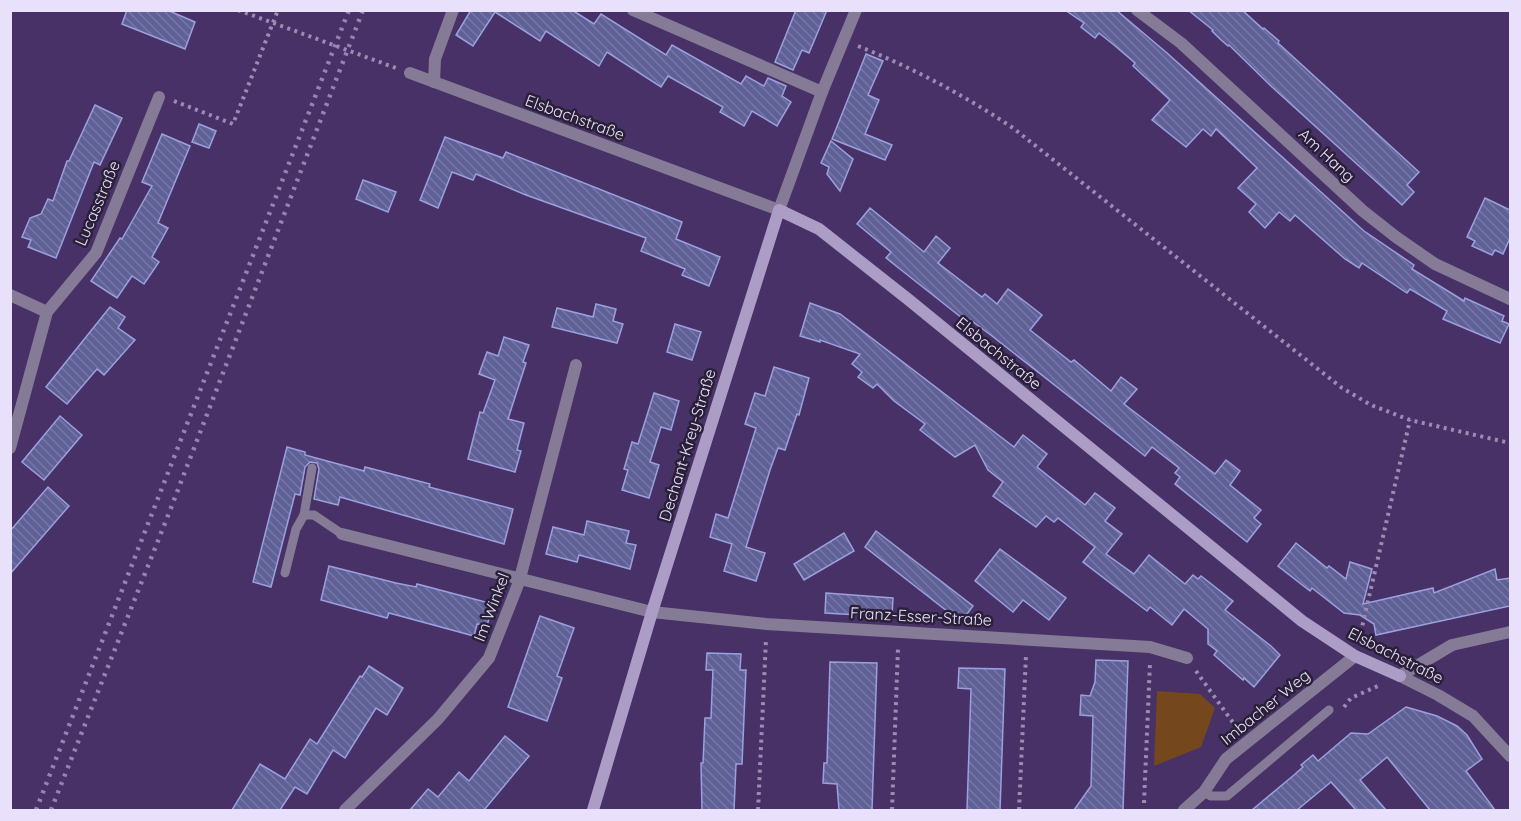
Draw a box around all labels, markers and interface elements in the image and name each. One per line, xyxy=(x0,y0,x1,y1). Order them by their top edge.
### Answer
street label: Elsbachstraße xyxy=(523,90,627,144)
street label: Am Hang xyxy=(1295,124,1359,186)
street label: Lucasstraße xyxy=(70,157,124,249)
street label: Elsbachstraße xyxy=(952,312,1046,394)
street label: Dechant-Krey-Straße xyxy=(654,366,720,524)
street label: Im Winkel xyxy=(469,570,513,644)
street label: Franz-Esser-Straße xyxy=(850,602,992,630)
street label: Elsbachstraße xyxy=(1345,622,1447,688)
street label: Imbacher Weg xyxy=(1216,665,1314,749)

